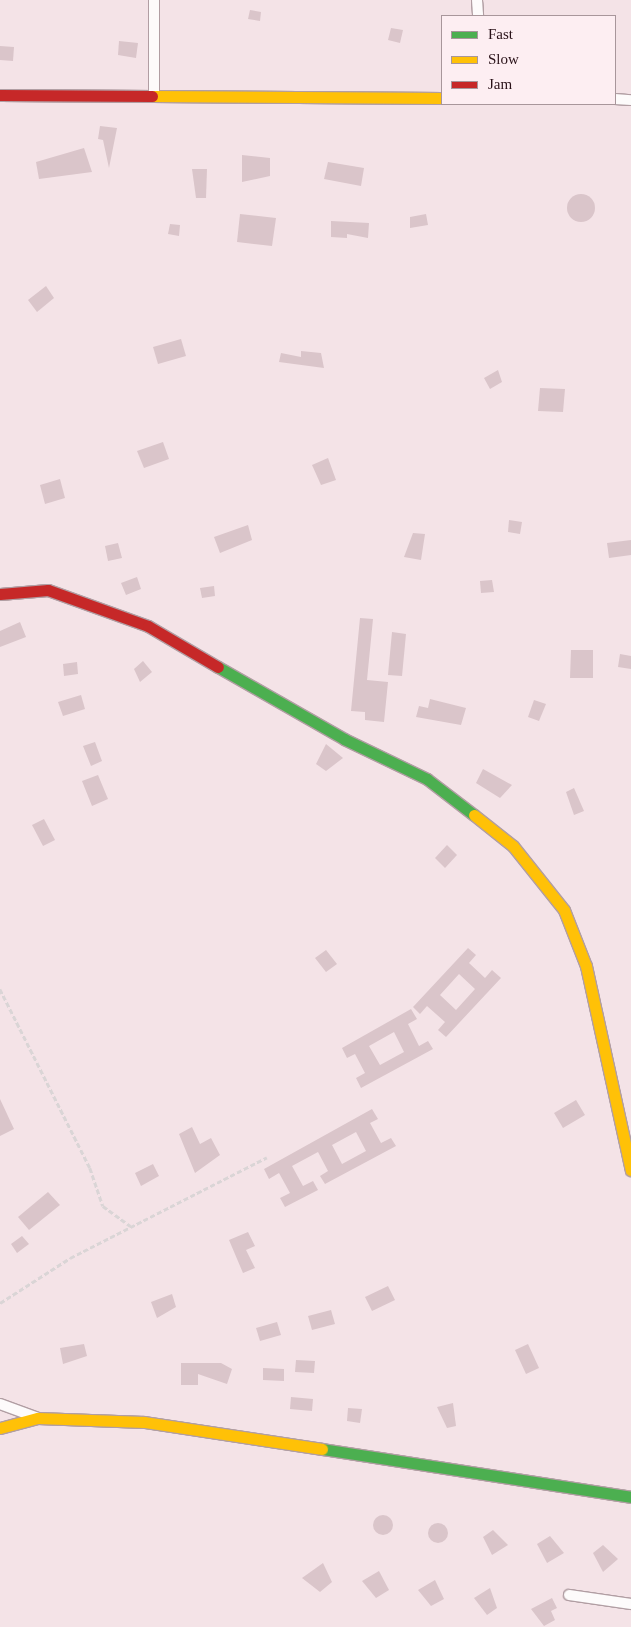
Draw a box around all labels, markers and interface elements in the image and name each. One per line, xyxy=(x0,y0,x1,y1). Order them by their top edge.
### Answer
legend xyxy=(441,15,616,105)
text: Fast xyxy=(488,26,513,42)
text: Slow xyxy=(488,51,519,67)
text: Jam xyxy=(488,76,512,92)

